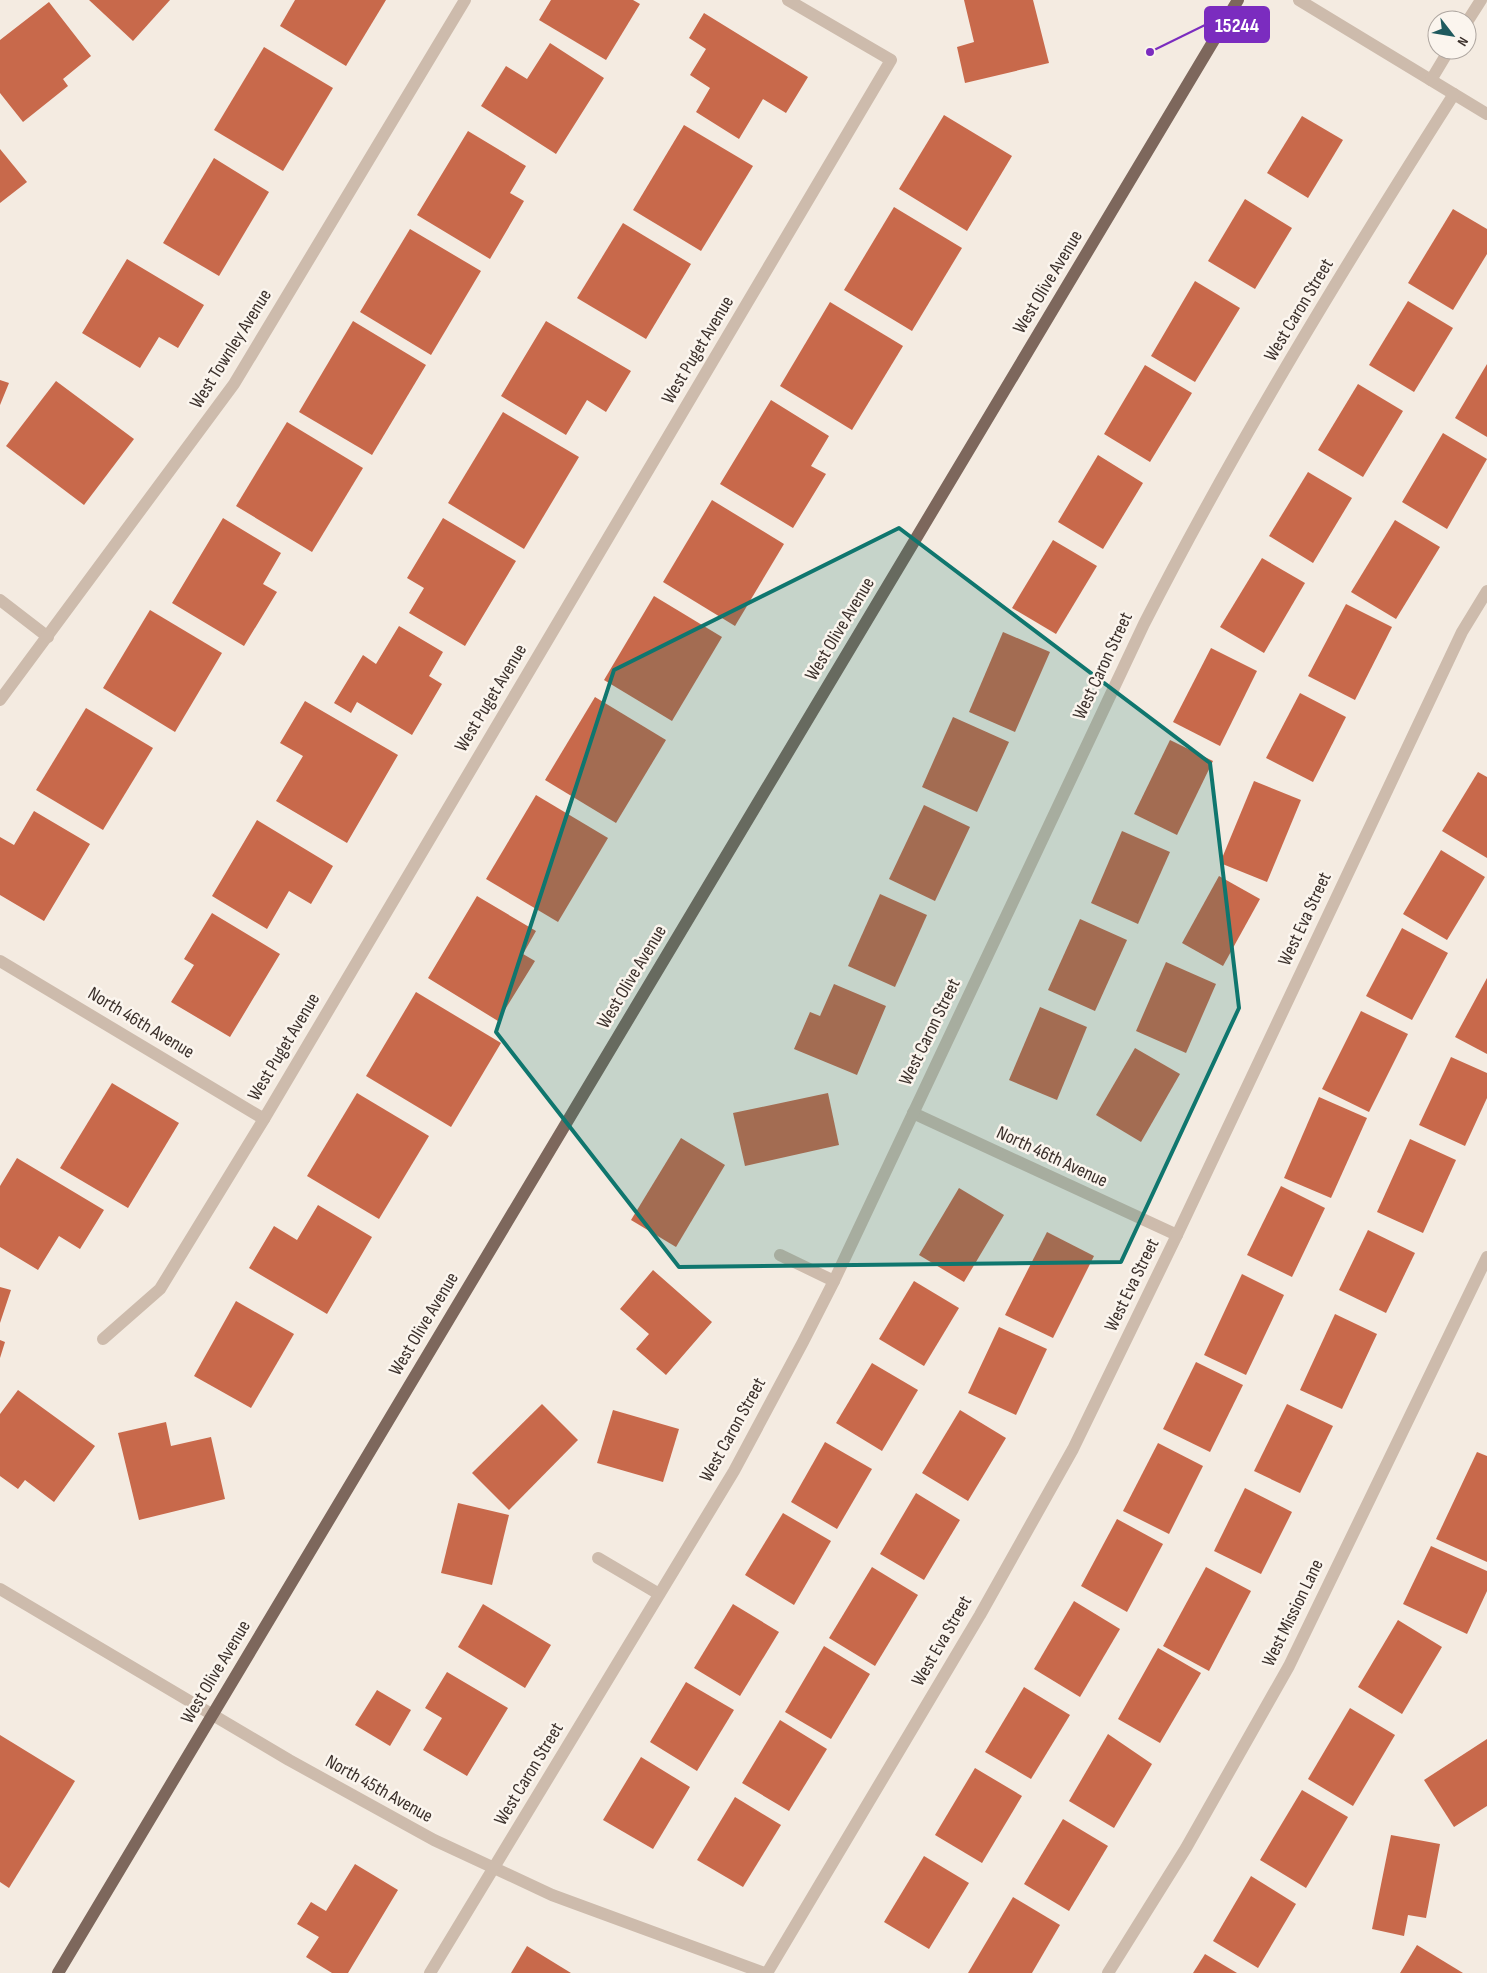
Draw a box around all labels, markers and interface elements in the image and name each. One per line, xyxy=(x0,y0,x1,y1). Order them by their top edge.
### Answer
callout: 15244 xyxy=(1205,7,1269,42)
north arrow xyxy=(1427,10,1477,60)
text: 15244 xyxy=(1215,14,1259,38)
text: N xyxy=(1454,34,1472,49)
street label: West Olive Avenue xyxy=(1008,226,1088,338)
street label: West Caron Street xyxy=(1259,254,1339,366)
street label: West Townley Avenue xyxy=(185,285,277,413)
street label: West Puget Avenue xyxy=(657,292,739,408)
street label: West Olive Avenue xyxy=(800,573,880,685)
street label: West Caron Street xyxy=(1068,608,1138,723)
street label: West Puget Avenue xyxy=(450,640,532,756)
street label: West Eva Street xyxy=(1273,868,1337,969)
street label: West Olive Avenue xyxy=(592,921,672,1033)
street label: West Caron Street xyxy=(894,975,966,1089)
street label: North 46th Avenue xyxy=(84,982,198,1064)
street label: West Puget Avenue xyxy=(243,989,325,1105)
street label: North 46th Avenue xyxy=(993,1121,1111,1193)
street label: West Eva Street xyxy=(1100,1235,1164,1335)
street label: West Olive Avenue xyxy=(384,1268,464,1380)
street label: West Caron Street xyxy=(695,1374,771,1486)
street label: West Mission Lane xyxy=(1257,1556,1329,1670)
street label: West Eva Street xyxy=(907,1591,977,1690)
street label: West Olive Avenue xyxy=(176,1616,256,1728)
street label: West Caron Street xyxy=(489,1718,569,1830)
street label: North 45th Avenue xyxy=(321,1750,437,1828)

